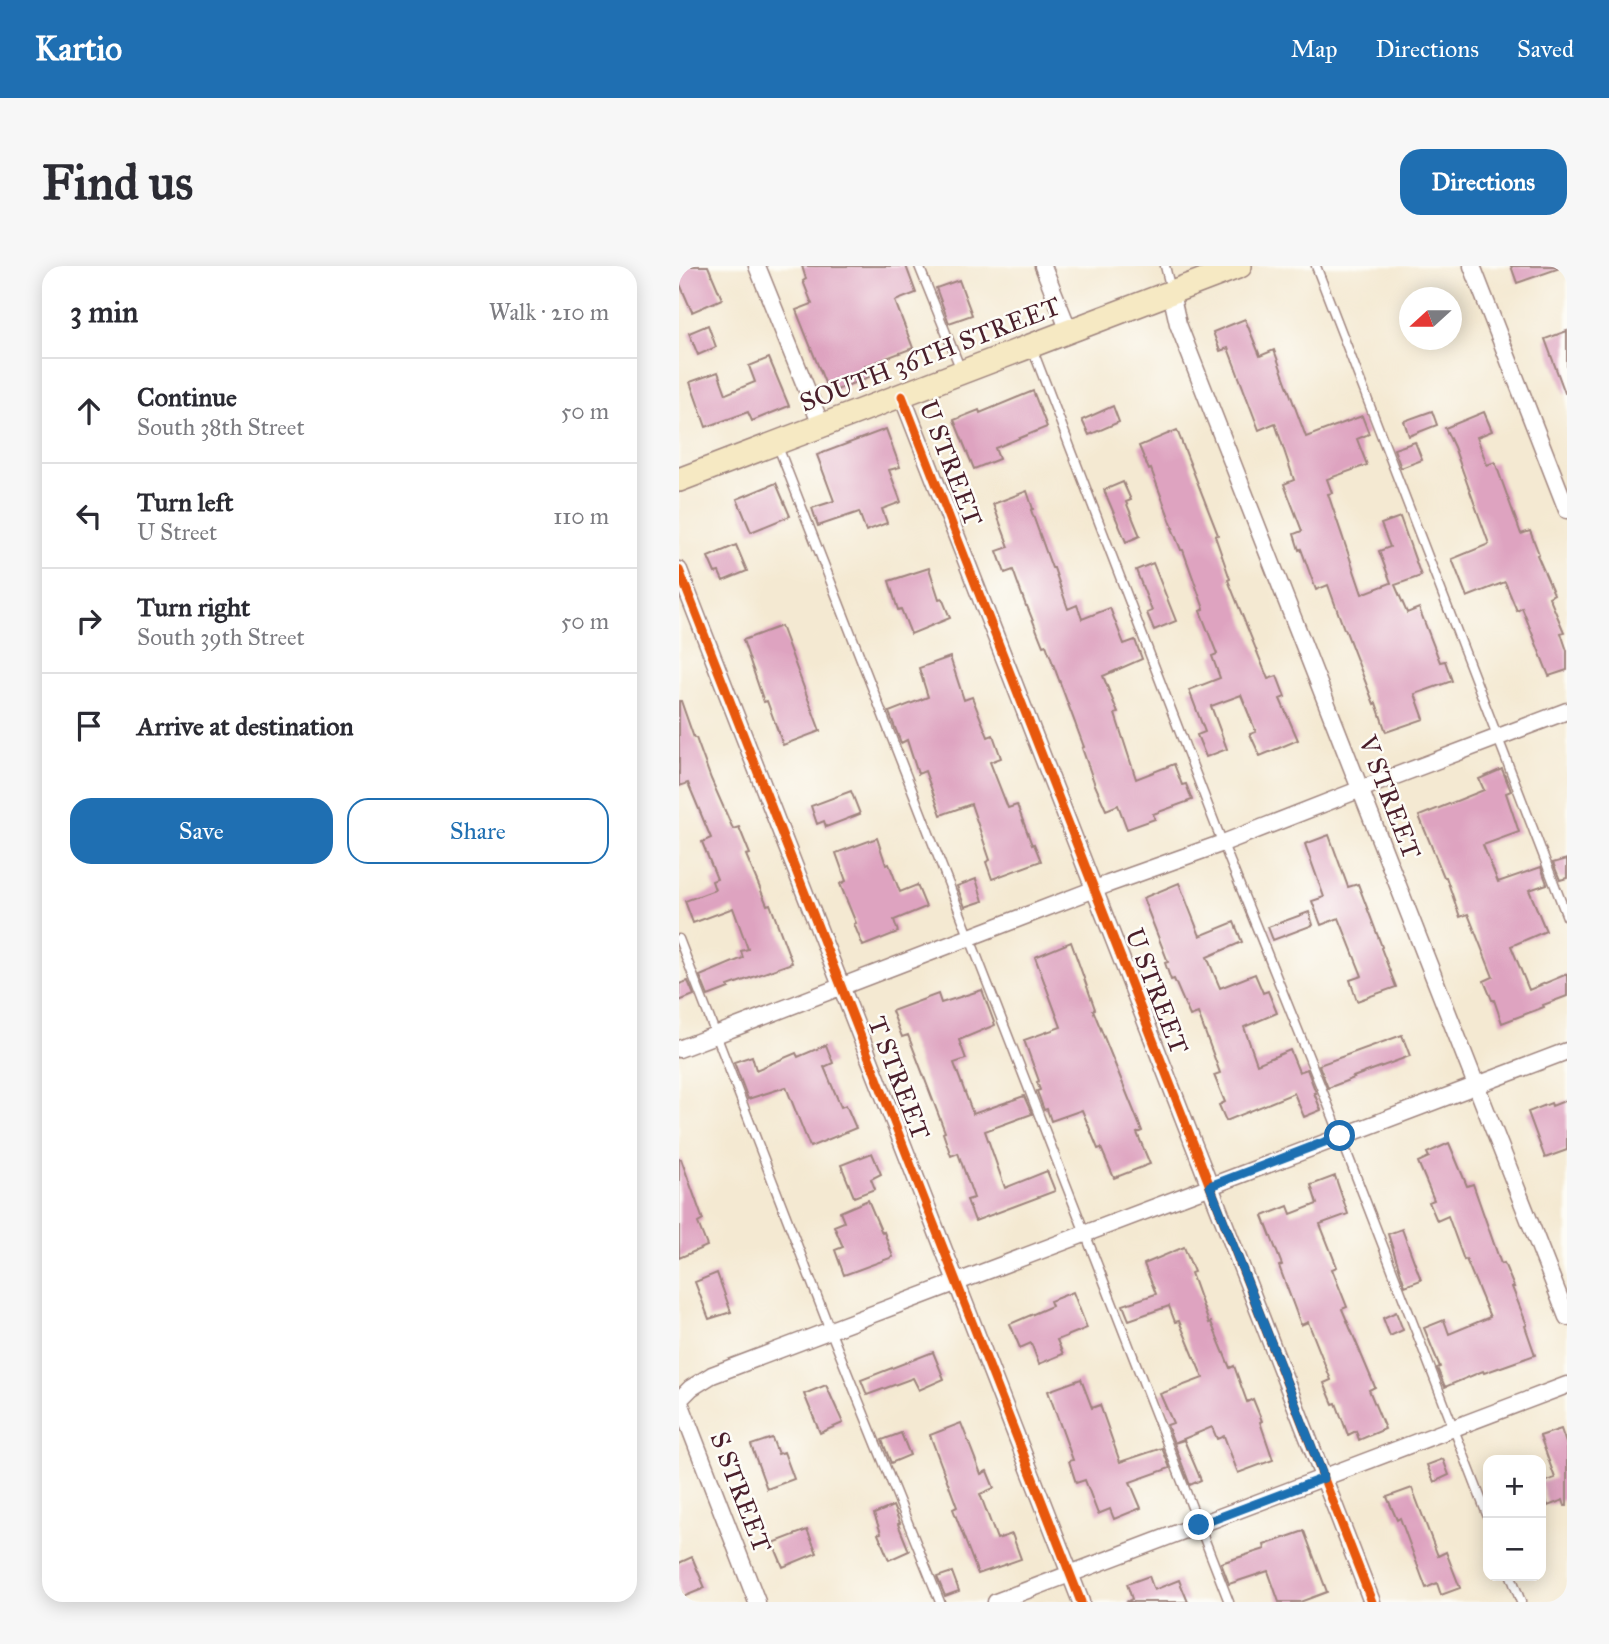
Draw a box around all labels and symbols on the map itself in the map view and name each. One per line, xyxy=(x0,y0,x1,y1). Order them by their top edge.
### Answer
north arrow xyxy=(1399,287,1462,350)
street label: SOUTH 36TH STREET xyxy=(795,289,1065,419)
street label: U STREET xyxy=(912,396,990,531)
street label: V STREET xyxy=(1351,730,1428,863)
street label: U STREET xyxy=(1118,924,1196,1059)
street label: T STREET xyxy=(861,1012,937,1144)
route start xyxy=(1324,1120,1355,1151)
street label: S STREET xyxy=(703,1427,779,1557)
route end xyxy=(1183,1509,1214,1540)

